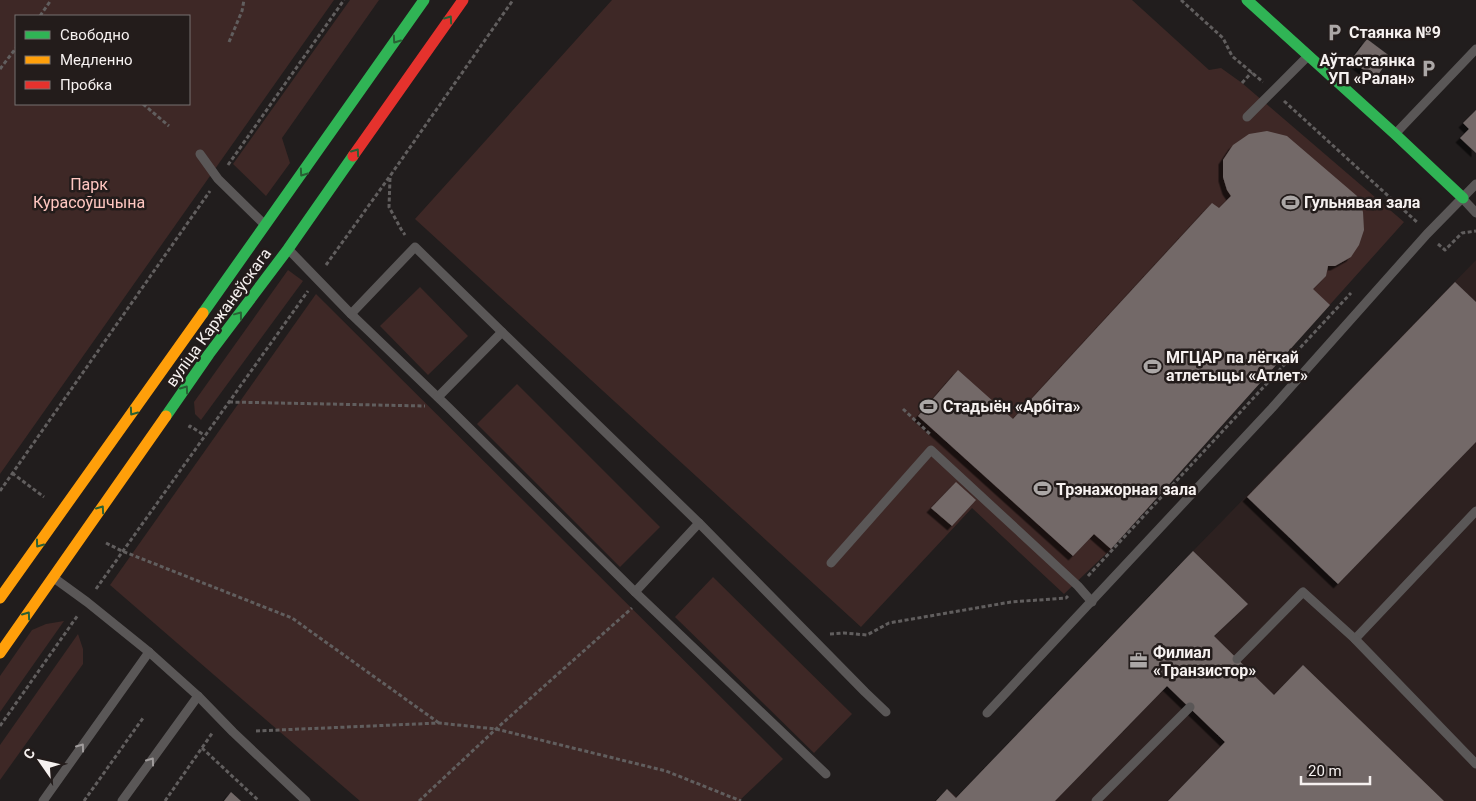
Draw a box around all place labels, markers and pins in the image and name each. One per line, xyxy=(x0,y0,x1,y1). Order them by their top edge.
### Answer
parking icon: Стаянка №9 xyxy=(1325,22,1345,42)
place label: Стаянка №9 xyxy=(1349,23,1441,42)
place label: Аўтастаянка УП «Ралан» xyxy=(1319,51,1415,88)
parking icon: Аўтастаянка УП «Ралан» xyxy=(1419,59,1439,79)
sports icon: Гульнявая зала xyxy=(1280,192,1300,212)
place label: Гульнявая зала xyxy=(1304,193,1421,212)
place label: МГЦАР па лёгкай атлетыцы «Атлет» xyxy=(1166,348,1308,385)
sports icon: МГЦАР па лёгкай атлетыцы «Атлет» xyxy=(1142,356,1162,376)
sports icon: Стадыён «Арбіта» xyxy=(919,396,939,416)
place label: Стадыён «Арбіта» xyxy=(943,397,1081,416)
sports icon: Трэнажорная зала xyxy=(1032,479,1052,499)
place label: Трэнажорная зала xyxy=(1056,480,1197,499)
place label: Филиал «Транзистор» xyxy=(1153,643,1256,680)
office icon: Филиал «Транзистор» xyxy=(1129,651,1149,671)

